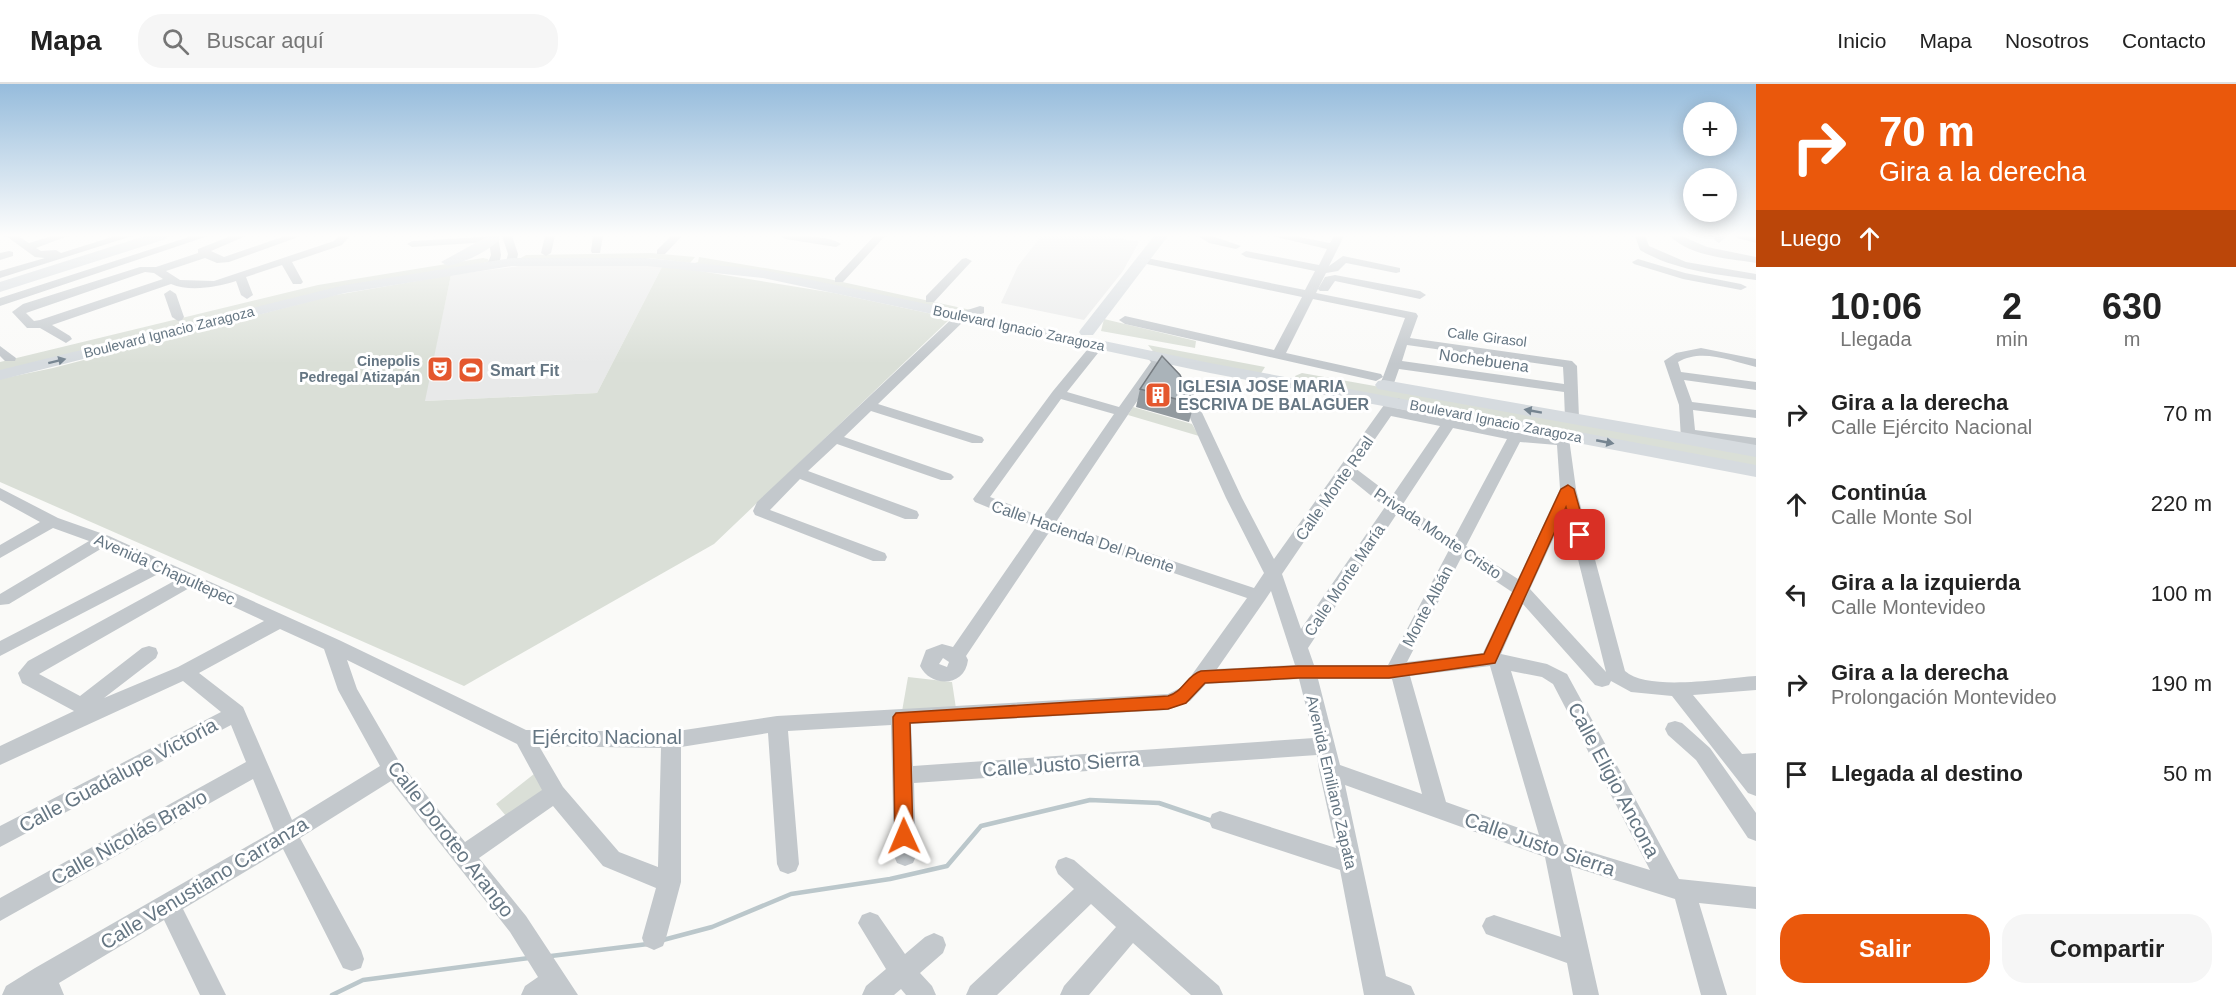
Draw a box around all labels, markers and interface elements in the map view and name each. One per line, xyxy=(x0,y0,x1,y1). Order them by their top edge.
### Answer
search box xyxy=(138,14,558,68)
text: Mapa xyxy=(30,25,102,56)
icon: search xyxy=(159,25,192,58)
text: Buscar aquí xyxy=(207,28,324,53)
text: Inicio xyxy=(1837,29,1886,52)
text: Mapa xyxy=(1919,29,1972,52)
text: Nosotros xyxy=(2005,29,2089,52)
text: Contacto xyxy=(2122,29,2206,52)
map controls xyxy=(1683,102,1737,222)
button: + xyxy=(1683,102,1737,156)
icon: right xyxy=(1780,108,1858,186)
text: 70 m xyxy=(1879,108,1975,155)
text: Gira a la derecha xyxy=(1879,157,2086,187)
button: − xyxy=(1683,168,1737,222)
icon: ahead xyxy=(1853,222,1886,255)
text: Luego xyxy=(1780,226,1841,251)
text: 10:06 xyxy=(1830,286,1922,327)
text: 2 xyxy=(2002,286,2022,327)
text: 630 xyxy=(2102,286,2162,327)
street label: Boulevard Ignacio Zaragoza xyxy=(932,302,1107,354)
street label: Boulevard Ignacio Zaragoza xyxy=(82,303,256,361)
street label: Calle Girasol xyxy=(1446,324,1528,350)
text: Llegada xyxy=(1840,328,1912,350)
text: min xyxy=(1996,328,2028,350)
text: m xyxy=(2124,328,2140,350)
street label: Nochebuena xyxy=(1438,346,1530,375)
place label: Cinepolis Pedregal Atizapán xyxy=(299,353,420,385)
theatre icon: Cinepolis Pedregal Atizapán xyxy=(425,354,455,384)
sports icon: Smart Fit xyxy=(456,355,486,385)
one-way arrow xyxy=(48,356,66,365)
place label: Smart Fit xyxy=(490,362,560,379)
place label: IGLESIA JOSE MARIA ESCRIVA DE BALAGUER xyxy=(1178,378,1370,413)
building icon: IGLESIA JOSE MARIA ESCRIVA DE BALAGUER xyxy=(1143,380,1173,410)
text: Gira a la derecha xyxy=(1831,390,2008,415)
street label: Boulevard Ignacio Zaragoza xyxy=(1409,396,1584,446)
icon: right xyxy=(1780,398,1813,431)
text: 70 m xyxy=(2163,401,2212,426)
one-way arrow xyxy=(1523,406,1542,415)
text: Calle Ejército Nacional xyxy=(1831,416,2032,438)
street label: Calle Monte Real xyxy=(1292,433,1377,543)
one-way arrow xyxy=(1596,438,1615,447)
text: Continúa xyxy=(1831,480,1926,505)
street label: Privada Monte Cristo xyxy=(1371,485,1504,582)
icon: ahead xyxy=(1780,488,1813,521)
text: 220 m xyxy=(2151,491,2212,516)
street label: Calle Hacienda Del Puente xyxy=(989,497,1177,576)
text: Calle Monte Sol xyxy=(1831,506,1972,528)
pin xyxy=(1554,509,1605,560)
icon: arrive xyxy=(1563,518,1596,551)
street label: Calle Monte María xyxy=(1301,521,1388,639)
street label: Avenida Chapultepec xyxy=(92,531,238,608)
street label: Monte Albán xyxy=(1399,563,1456,649)
text: Gira a la izquierda xyxy=(1831,570,2021,595)
icon: left xyxy=(1780,578,1813,611)
text: 100 m xyxy=(2151,581,2212,606)
text: Calle Montevideo xyxy=(1831,596,1986,618)
text: Gira a la derecha xyxy=(1831,660,2008,685)
icon: right xyxy=(1780,668,1813,701)
text: 190 m xyxy=(2151,671,2212,696)
text: Prolongación Montevideo xyxy=(1831,686,2057,708)
street label: Avenida Emiliano Zapata xyxy=(1303,694,1360,871)
street label: Calle Eligio Ancona xyxy=(1564,699,1665,862)
street label: Calle Guadalupe Victoria xyxy=(15,713,221,837)
street label: Ejército Nacional xyxy=(532,726,682,748)
street label: Calle Justo Sierra xyxy=(982,747,1141,780)
street label: Calle Doroteo Arango xyxy=(383,757,519,921)
icon: arrive xyxy=(1780,758,1813,791)
text: Llegada al destino xyxy=(1831,761,2023,786)
text: 50 m xyxy=(2163,761,2212,786)
street label: Calle Nicolás Bravo xyxy=(47,785,211,889)
position arrow xyxy=(872,804,936,868)
street label: Calle Justo Sierra xyxy=(1462,808,1619,880)
street label: Calle Venustiano Carranza xyxy=(96,812,312,954)
button: Salir xyxy=(1780,914,1990,983)
button: Compartir xyxy=(2002,914,2212,983)

